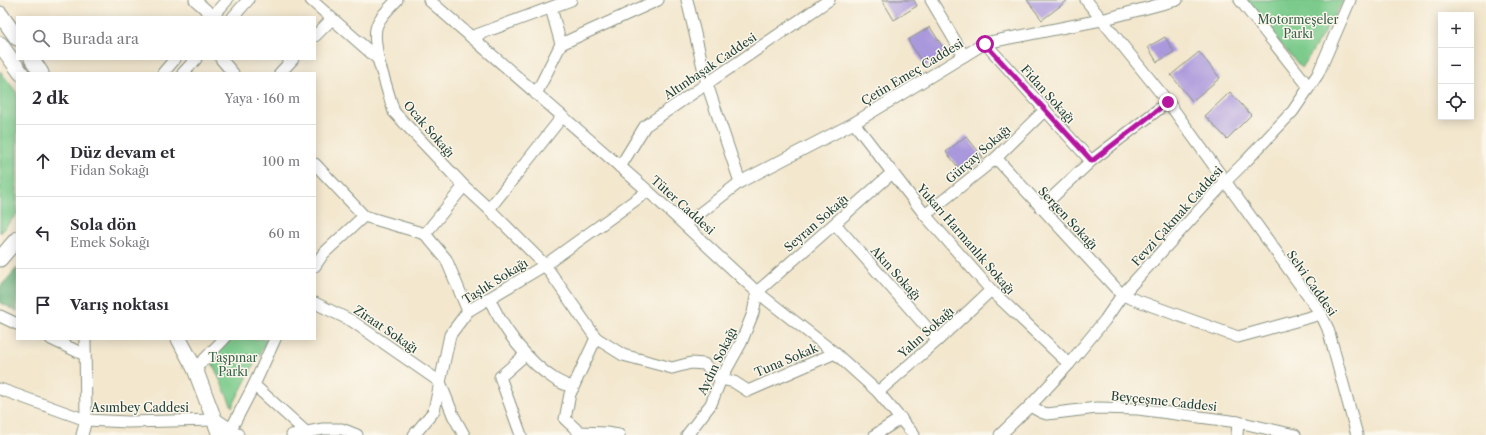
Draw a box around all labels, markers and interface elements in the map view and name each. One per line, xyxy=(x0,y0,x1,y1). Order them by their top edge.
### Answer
park label: Motormeşeler Parkı xyxy=(1257,12,1339,41)
map controls xyxy=(1438,12,1474,120)
button: + xyxy=(1438,12,1474,48)
search box xyxy=(16,16,316,60)
icon: search xyxy=(30,27,52,49)
text: Burada ara xyxy=(62,29,139,48)
street label: Altınbaşak Caddesi xyxy=(660,29,760,103)
street label: Çetin Emeç Caddesi xyxy=(858,35,966,108)
route start xyxy=(976,35,994,53)
button: − xyxy=(1438,48,1474,84)
street label: Fidan Sokağı xyxy=(1018,62,1078,126)
button: locate xyxy=(1438,84,1474,120)
text: 2 dk xyxy=(32,88,69,108)
text: Yaya · 160 m xyxy=(224,90,300,106)
route end xyxy=(1159,93,1177,111)
street label: Ocak Sokağı xyxy=(400,98,458,161)
street label: Gürçay Sokağı xyxy=(942,121,1014,186)
text: Düz devam et xyxy=(70,143,175,162)
icon: ahead xyxy=(32,150,54,172)
text: 100 m xyxy=(262,153,300,169)
text: Fidan Sokağı xyxy=(70,162,149,178)
street label: Fevzi Çakmak Caddesi xyxy=(1128,163,1226,269)
street label: Tüter Caddesi xyxy=(648,172,718,238)
street label: Yukarı Harmanlık Sokağı xyxy=(913,180,1018,297)
street label: Sergen Sokağı xyxy=(1035,184,1101,253)
street label: Seyran Sokağı xyxy=(781,191,851,255)
text: Sola dön xyxy=(70,215,137,234)
icon: left xyxy=(32,222,54,244)
text: 60 m xyxy=(269,225,300,241)
text: Emek Sokağı xyxy=(70,234,150,250)
street label: Akın Sokağı xyxy=(867,242,924,303)
street label: Selvi Caddesi xyxy=(1284,247,1340,319)
street label: Taşlık Sokağı xyxy=(460,255,531,307)
icon: arrive xyxy=(32,294,54,316)
text: Varış noktası xyxy=(70,295,169,314)
street label: Ziraat Sokağı xyxy=(351,302,421,356)
street label: Yalın Sokağı xyxy=(895,303,957,361)
street label: Aydın Sokağı xyxy=(694,324,740,398)
street label: Tuna Sokak xyxy=(752,340,821,380)
park label: Taşpınar Parkı xyxy=(208,350,258,379)
street label: Beyçeşme Caddesi xyxy=(1110,388,1218,414)
street label: Asımbey Caddesi xyxy=(90,400,189,415)

